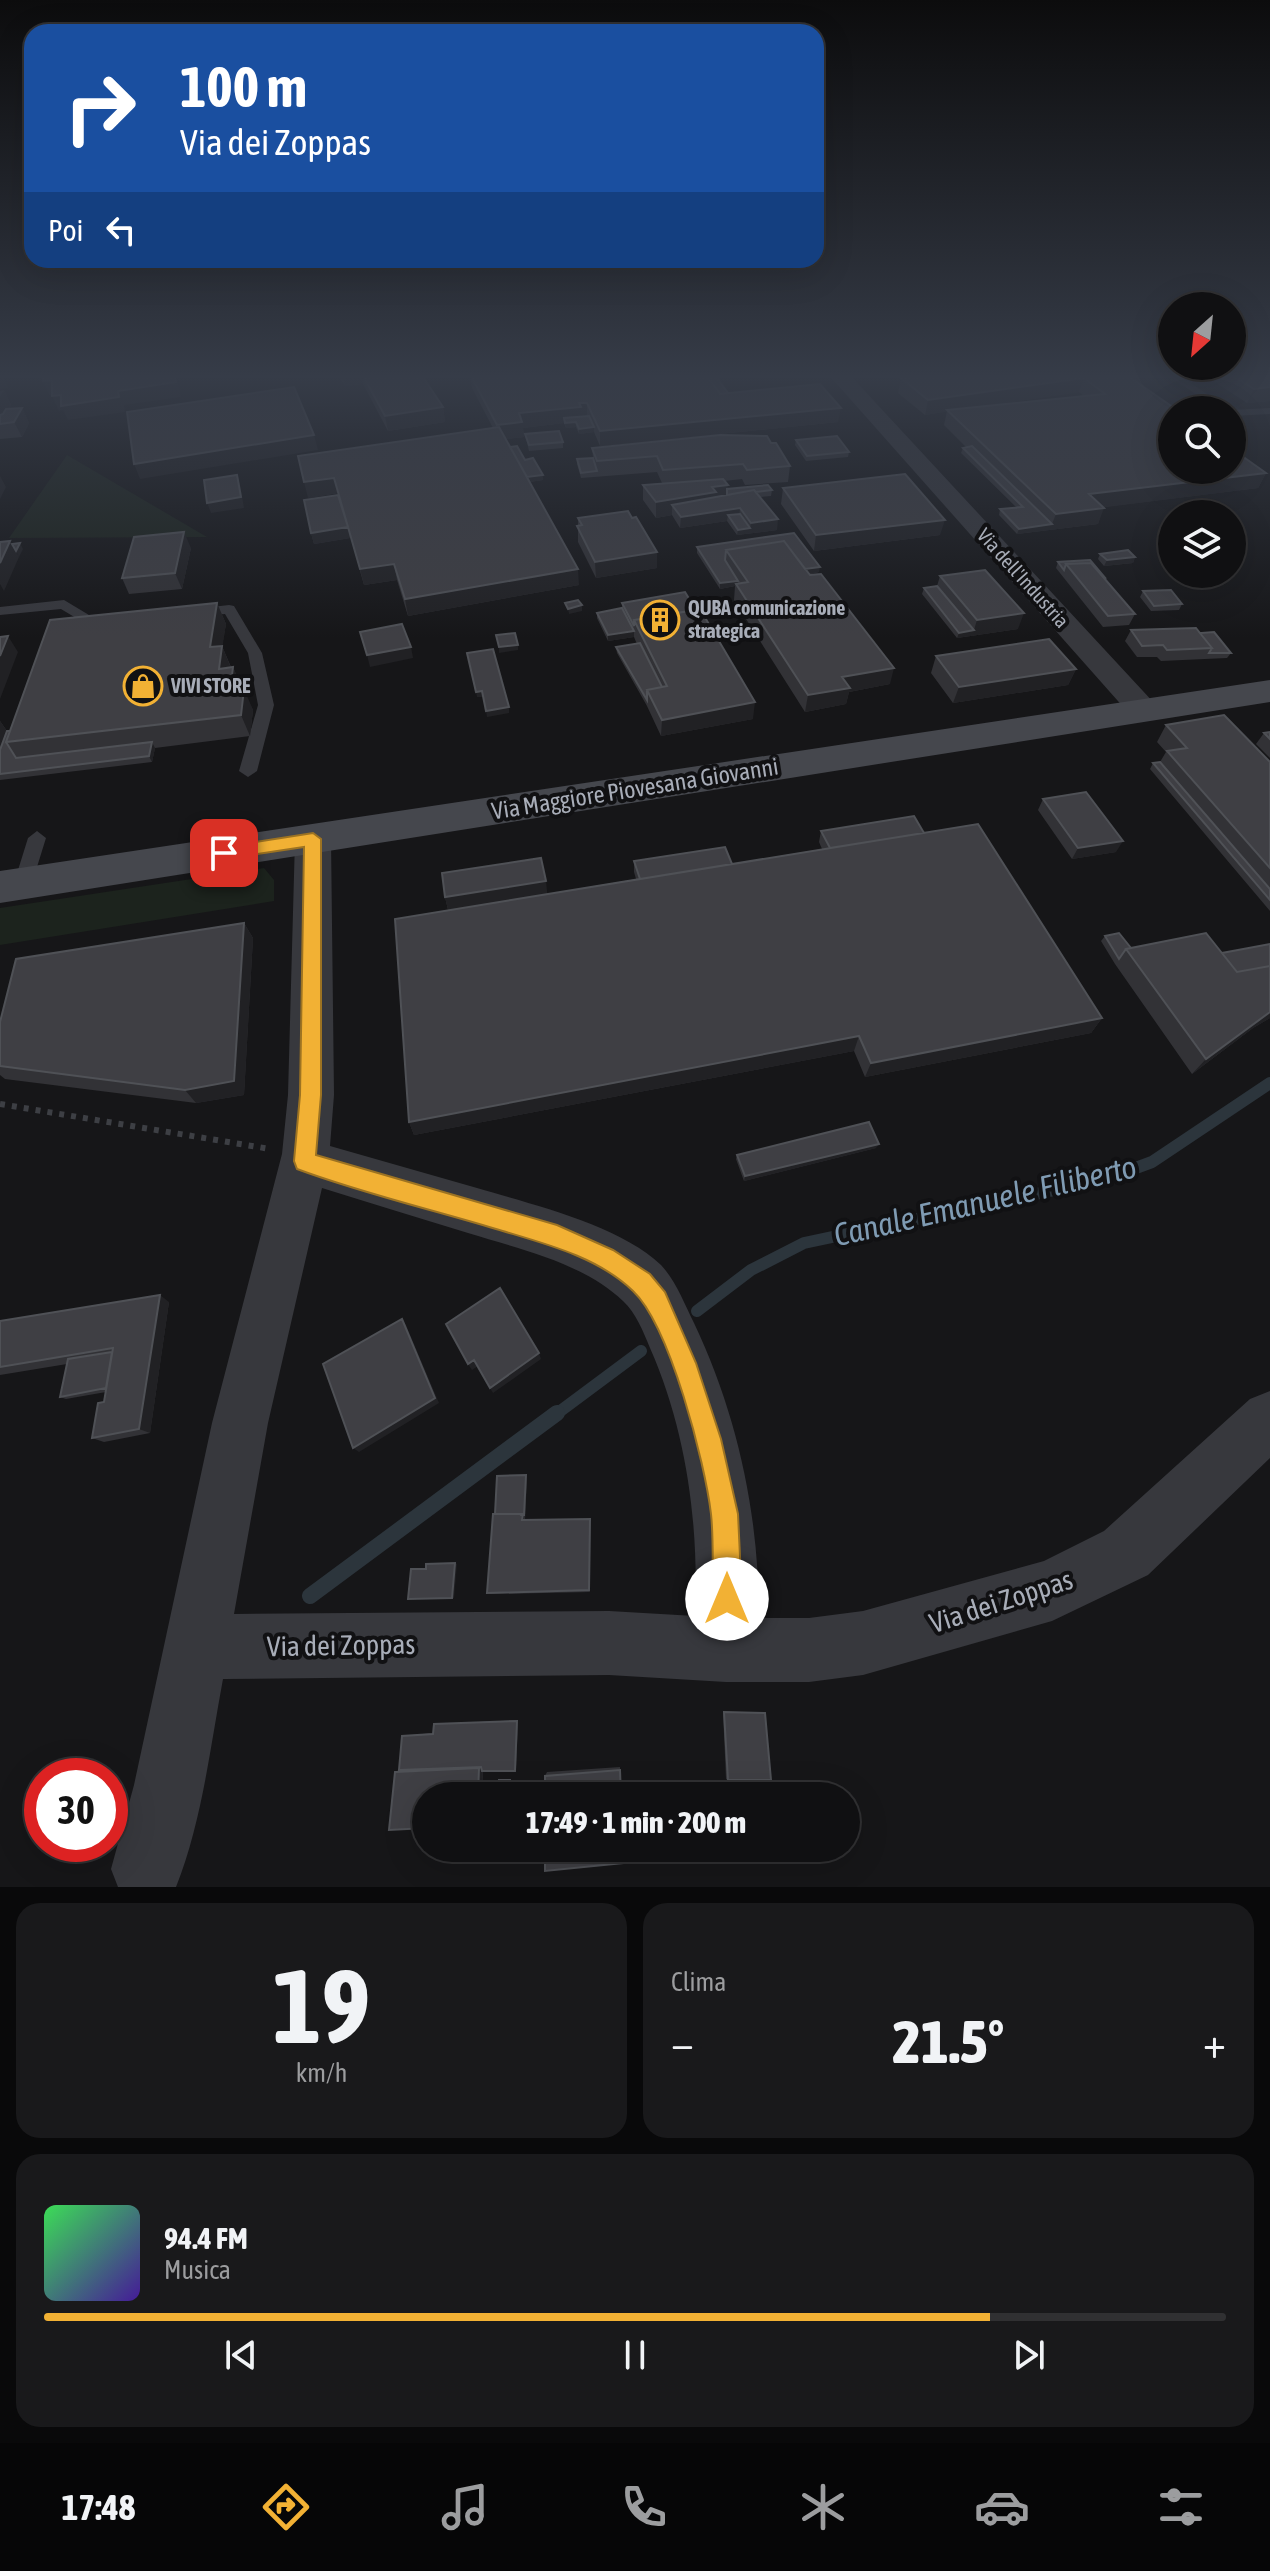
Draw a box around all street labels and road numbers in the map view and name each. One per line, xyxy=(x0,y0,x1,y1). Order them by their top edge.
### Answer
street label: Via dell'Industria xyxy=(973,523,1074,632)
street label: Via Maggiore Piovesana Giovanni xyxy=(490,752,780,825)
street label: Via dei Zoppas xyxy=(925,1563,1077,1639)
street label: Via dei Zoppas xyxy=(266,1628,416,1662)

